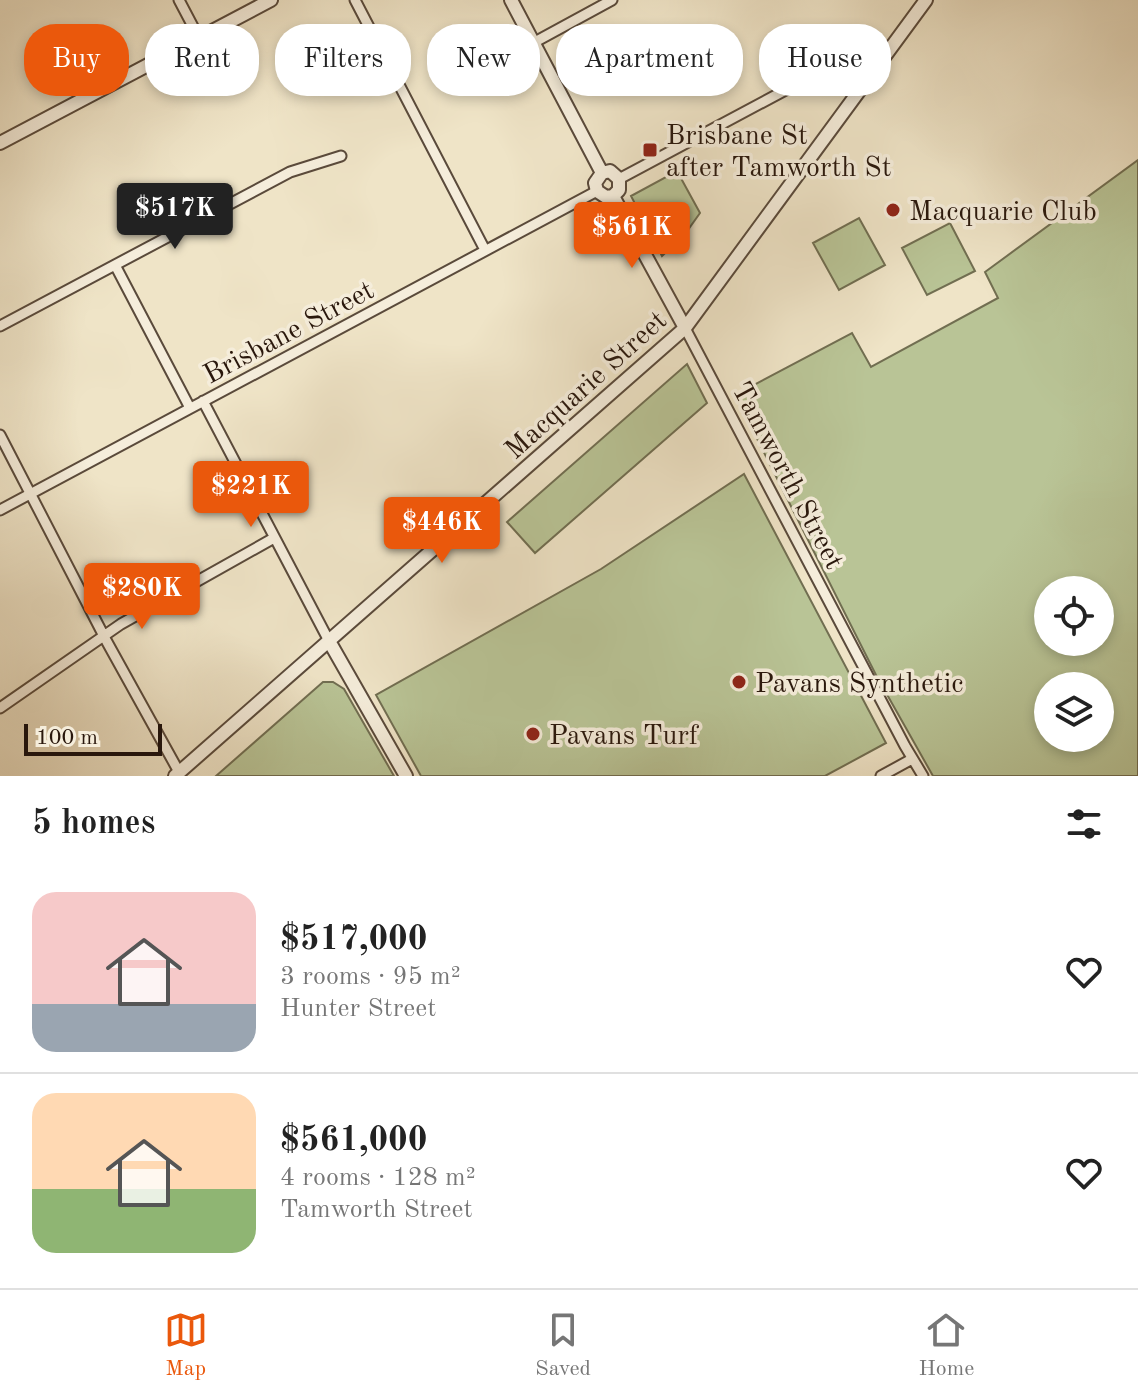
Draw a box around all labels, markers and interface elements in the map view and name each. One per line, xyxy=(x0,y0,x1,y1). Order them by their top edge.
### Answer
chip: Buy xyxy=(24,24,129,96)
chip: Rent xyxy=(145,24,259,96)
chip: Filters xyxy=(275,24,411,96)
chip: New xyxy=(427,24,540,96)
chip: Apartment xyxy=(556,24,743,96)
chip: House xyxy=(759,24,891,96)
place label: Brisbane St after Tamworth St xyxy=(666,123,891,183)
marker: Brisbane St after Tamworth St xyxy=(641,141,659,159)
pin: $517K xyxy=(119,183,231,251)
text: $517K xyxy=(135,196,215,222)
place label: Macquarie Club xyxy=(909,199,1097,227)
marker: Macquarie Club xyxy=(884,201,902,219)
pin: $561K xyxy=(576,202,688,270)
text: $561K xyxy=(592,215,672,241)
street label: Brisbane Street xyxy=(200,277,379,390)
street label: Macquarie Street xyxy=(501,307,673,466)
street label: Tamworth Street xyxy=(725,378,847,575)
pin: $221K xyxy=(195,461,307,529)
text: $221K xyxy=(211,474,291,500)
pin: $446K xyxy=(386,497,498,565)
text: $446K xyxy=(402,510,482,536)
pin: $280K xyxy=(86,563,198,631)
text: $280K xyxy=(102,576,182,602)
map controls xyxy=(1034,576,1114,752)
button: locate xyxy=(1034,576,1114,656)
place label: Pavans Synthetic xyxy=(755,671,963,699)
button: layers xyxy=(1034,672,1114,752)
marker: Pavans Synthetic xyxy=(730,673,748,691)
scale bar xyxy=(24,720,162,756)
place label: Pavans Turf xyxy=(549,723,700,751)
marker: Pavans Turf xyxy=(524,725,542,743)
text: 100 m xyxy=(36,727,98,749)
icon: filters xyxy=(1062,802,1106,846)
text: 5 homes xyxy=(32,807,155,841)
text: $517,000 xyxy=(280,923,428,957)
icon: home xyxy=(96,924,192,1020)
icon: heart xyxy=(1062,950,1106,994)
text: 3 rooms · 95 m² xyxy=(280,964,461,990)
text: Hunter Street xyxy=(280,996,436,1022)
text: $561,000 xyxy=(280,1124,428,1158)
icon: home xyxy=(96,1125,192,1221)
icon: heart xyxy=(1062,1151,1106,1195)
text: 4 rooms · 128 m² xyxy=(280,1165,476,1191)
text: Tamworth Street xyxy=(280,1197,473,1223)
tab: Map xyxy=(164,1308,208,1383)
tab: Saved xyxy=(535,1308,591,1383)
tab: Home xyxy=(918,1308,974,1383)

